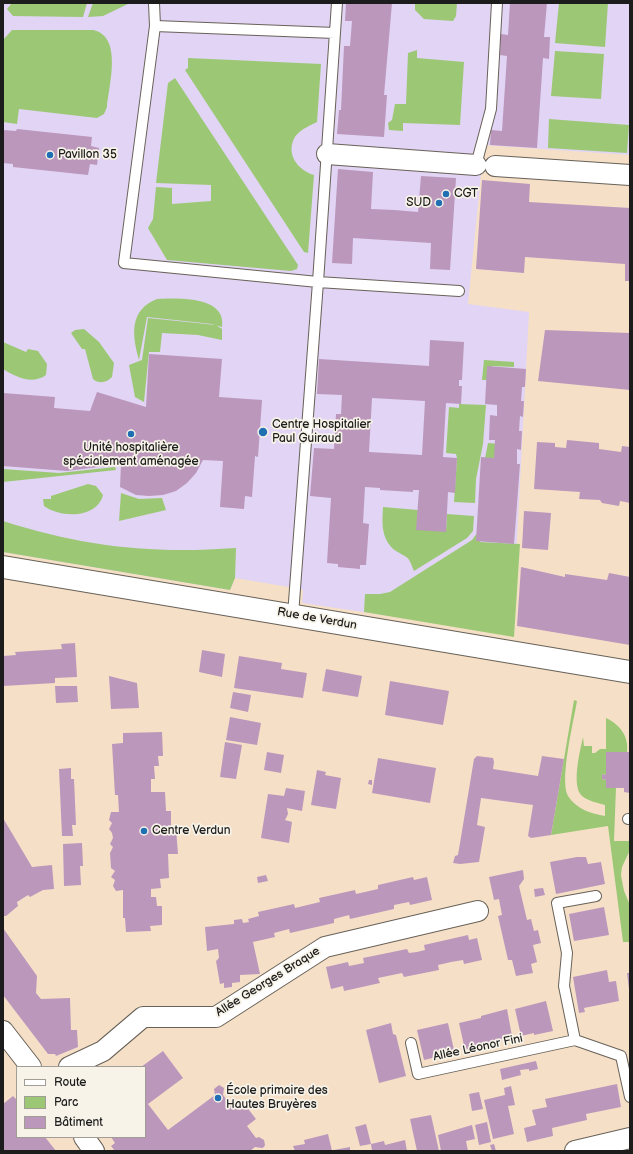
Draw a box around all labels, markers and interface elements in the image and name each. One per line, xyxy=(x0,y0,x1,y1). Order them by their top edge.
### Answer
place label: Pavillon 35 xyxy=(58,148,117,162)
marker: Pavillon 35 xyxy=(45,150,55,160)
place label: CGT xyxy=(454,187,478,201)
marker: CGT xyxy=(441,189,451,199)
place label: SUD xyxy=(406,196,431,210)
marker: SUD xyxy=(434,198,444,208)
place label: Centre Hospitalier Paul Guiraud xyxy=(272,418,371,446)
marker: Centre Hospitalier Paul Guiraud xyxy=(257,426,269,438)
marker: Unité hospitalière spécialement aménagée xyxy=(126,429,136,439)
place label: Unité hospitalière spécialement aménagée xyxy=(63,441,199,469)
street label: Rue de Verdun xyxy=(276,605,358,633)
place label: Centre Verdun xyxy=(152,824,231,838)
marker: Centre Verdun xyxy=(139,826,149,836)
street label: Allée Georges Braque xyxy=(213,944,323,1020)
street label: Allée Léonor Fini xyxy=(432,1031,524,1065)
legend xyxy=(16,1066,146,1138)
text: Route xyxy=(54,1075,86,1090)
place label: École primaire des Hautes Bruyères xyxy=(226,1084,328,1112)
marker: École primaire des Hautes Bruyères xyxy=(213,1093,223,1103)
text: Parc xyxy=(54,1095,78,1110)
text: Bâtiment xyxy=(54,1115,103,1130)

